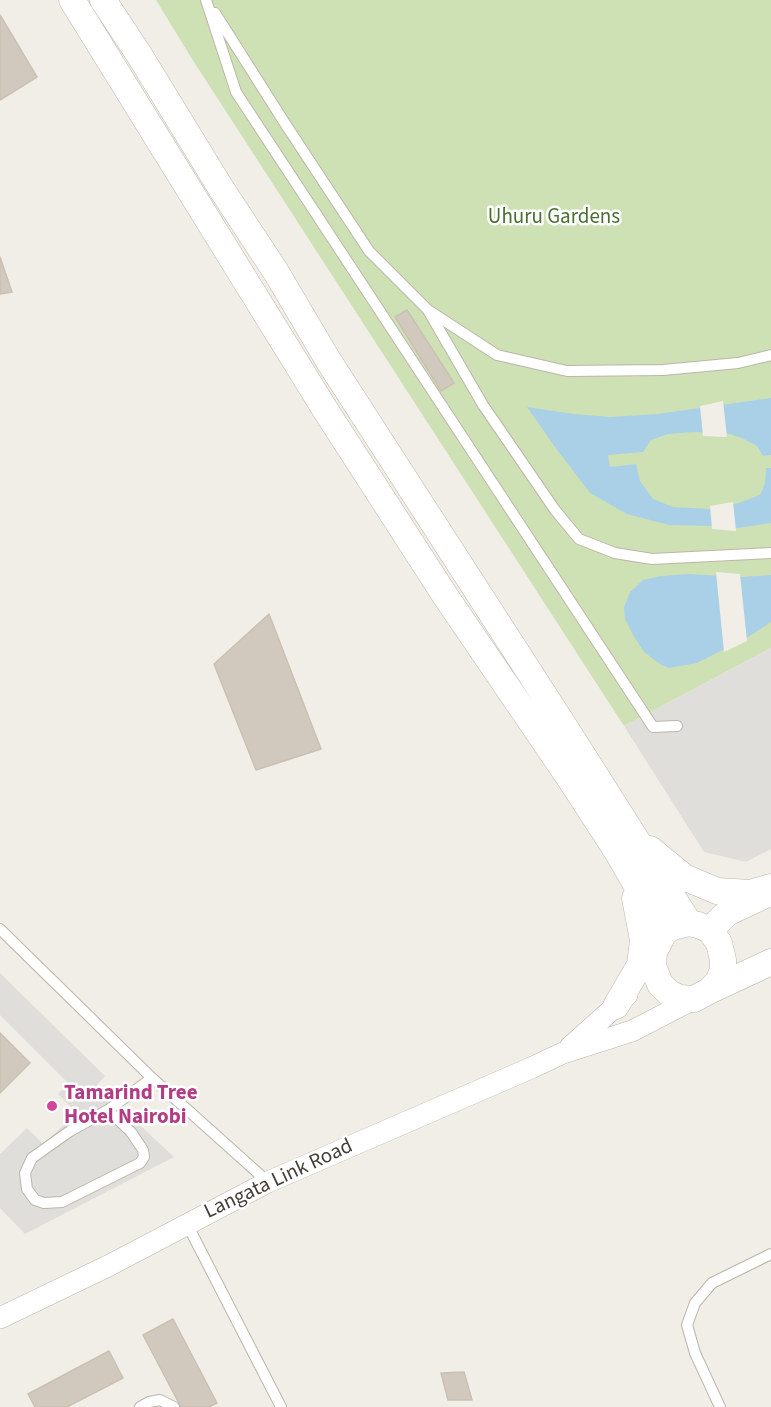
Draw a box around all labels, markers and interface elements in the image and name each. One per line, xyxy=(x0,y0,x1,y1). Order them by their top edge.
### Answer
park label: Uhuru Gardens xyxy=(488,205,620,231)
place label: Tamarind Tree Hotel Nairobi xyxy=(64,1081,198,1131)
marker: Tamarind Tree Hotel Nairobi xyxy=(45,1099,59,1113)
street label: Langata Link Road xyxy=(201,1135,357,1225)

